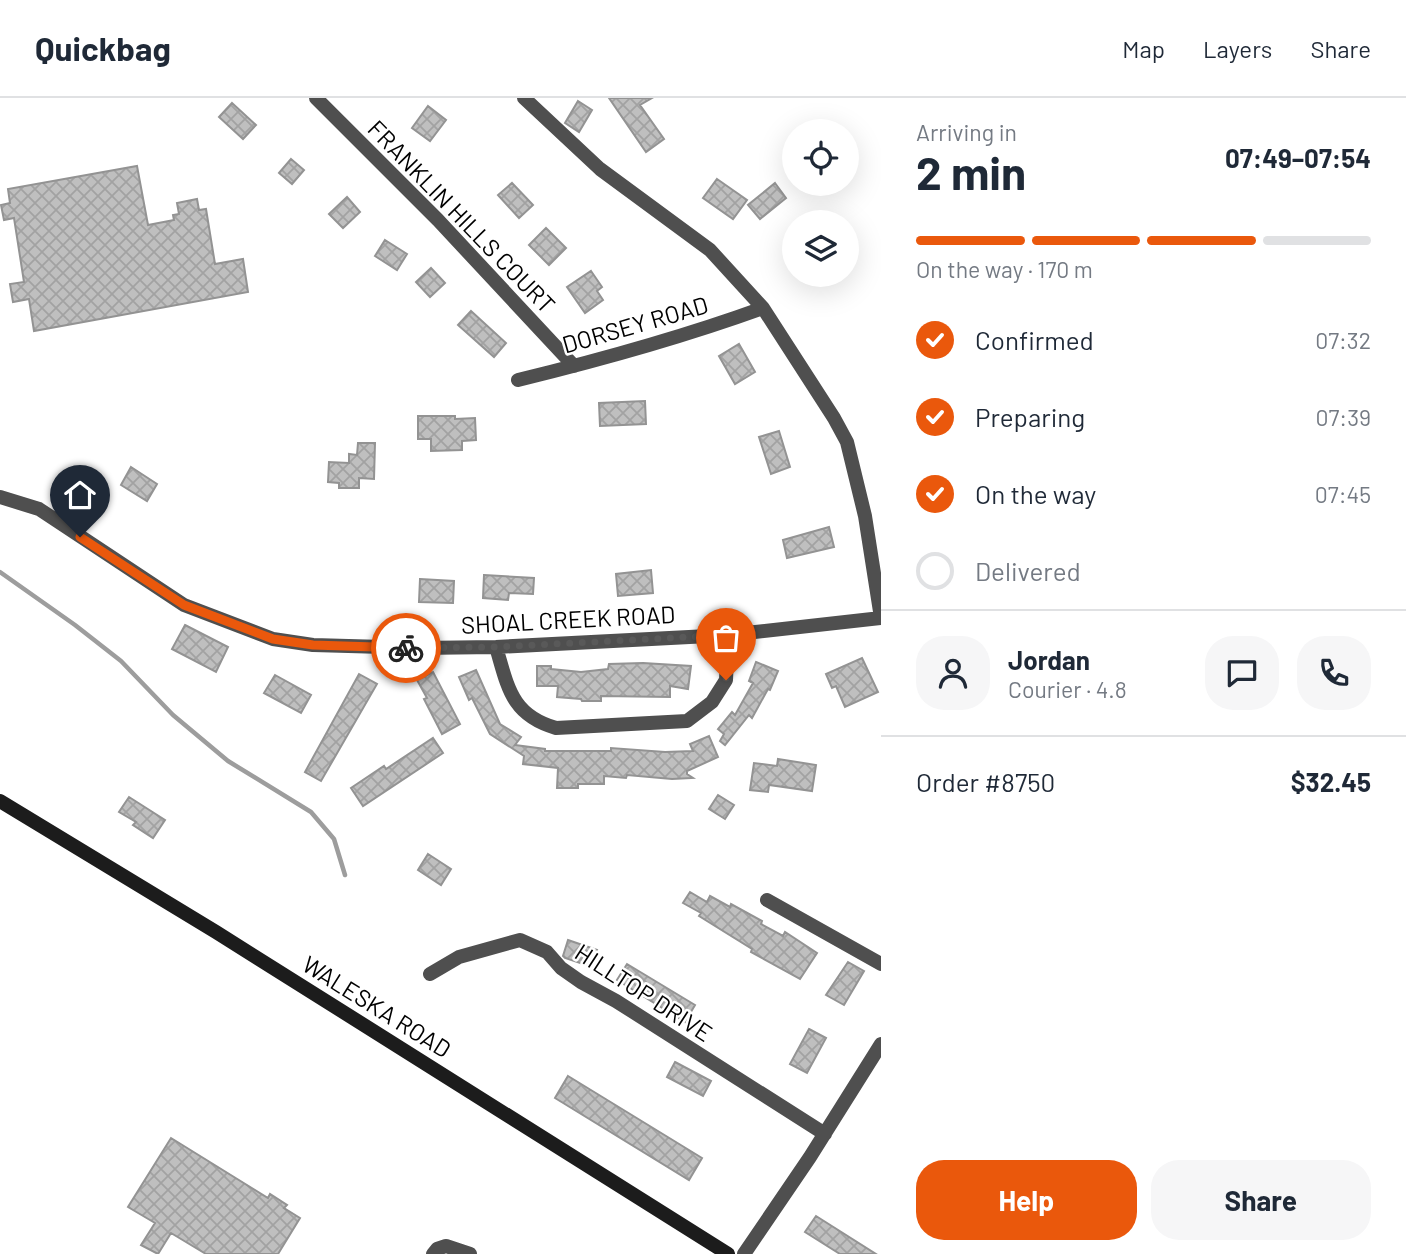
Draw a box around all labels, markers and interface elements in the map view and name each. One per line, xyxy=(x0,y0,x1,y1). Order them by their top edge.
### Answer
text: Quickbag xyxy=(35,28,171,68)
text: Map xyxy=(1122,34,1165,63)
text: Layers xyxy=(1203,34,1272,63)
text: Share xyxy=(1310,34,1371,63)
street label: FRANKLIN HILLS COURT xyxy=(362,114,562,318)
text: Arriving in xyxy=(916,118,1017,146)
map controls xyxy=(782,119,859,287)
button: locate xyxy=(782,119,859,196)
text: 07:49–07:54 xyxy=(1225,142,1371,173)
text: 2 min xyxy=(916,144,1026,199)
button: layers xyxy=(782,210,859,287)
text: On the way · 170 m xyxy=(916,255,1093,283)
street label: DORSEY ROAD xyxy=(559,289,711,359)
icon: check xyxy=(916,321,954,359)
text: Confirmed xyxy=(975,324,1094,355)
text: 07:32 xyxy=(1315,326,1371,354)
icon: check xyxy=(916,398,954,436)
text: Preparing xyxy=(975,401,1085,432)
text: 07:39 xyxy=(1316,403,1371,431)
pin xyxy=(50,465,110,537)
icon: check xyxy=(916,475,954,513)
icon: home xyxy=(61,476,99,514)
text: On the way xyxy=(975,478,1096,509)
text: 07:45 xyxy=(1315,480,1371,508)
text: Delivered xyxy=(975,555,1081,586)
street label: SHOAL CREEK ROAD xyxy=(460,599,676,639)
pin xyxy=(696,608,756,680)
courier xyxy=(371,613,441,683)
icon: bag xyxy=(707,619,745,657)
icon: bike xyxy=(387,629,425,667)
button: person xyxy=(916,636,990,710)
button: chat xyxy=(1205,636,1279,710)
button: phone xyxy=(1297,636,1371,710)
text: Jordan xyxy=(1008,644,1090,675)
text: Courier · 4.8 xyxy=(1008,675,1127,703)
text: Order #8750 xyxy=(916,766,1055,797)
text: $32.45 xyxy=(1291,766,1371,797)
street label: HILLTOP DRIVE xyxy=(570,937,718,1047)
street label: WALESKA ROAD xyxy=(298,949,456,1063)
button: Help xyxy=(916,1160,1137,1240)
button: Share xyxy=(1151,1160,1371,1240)

